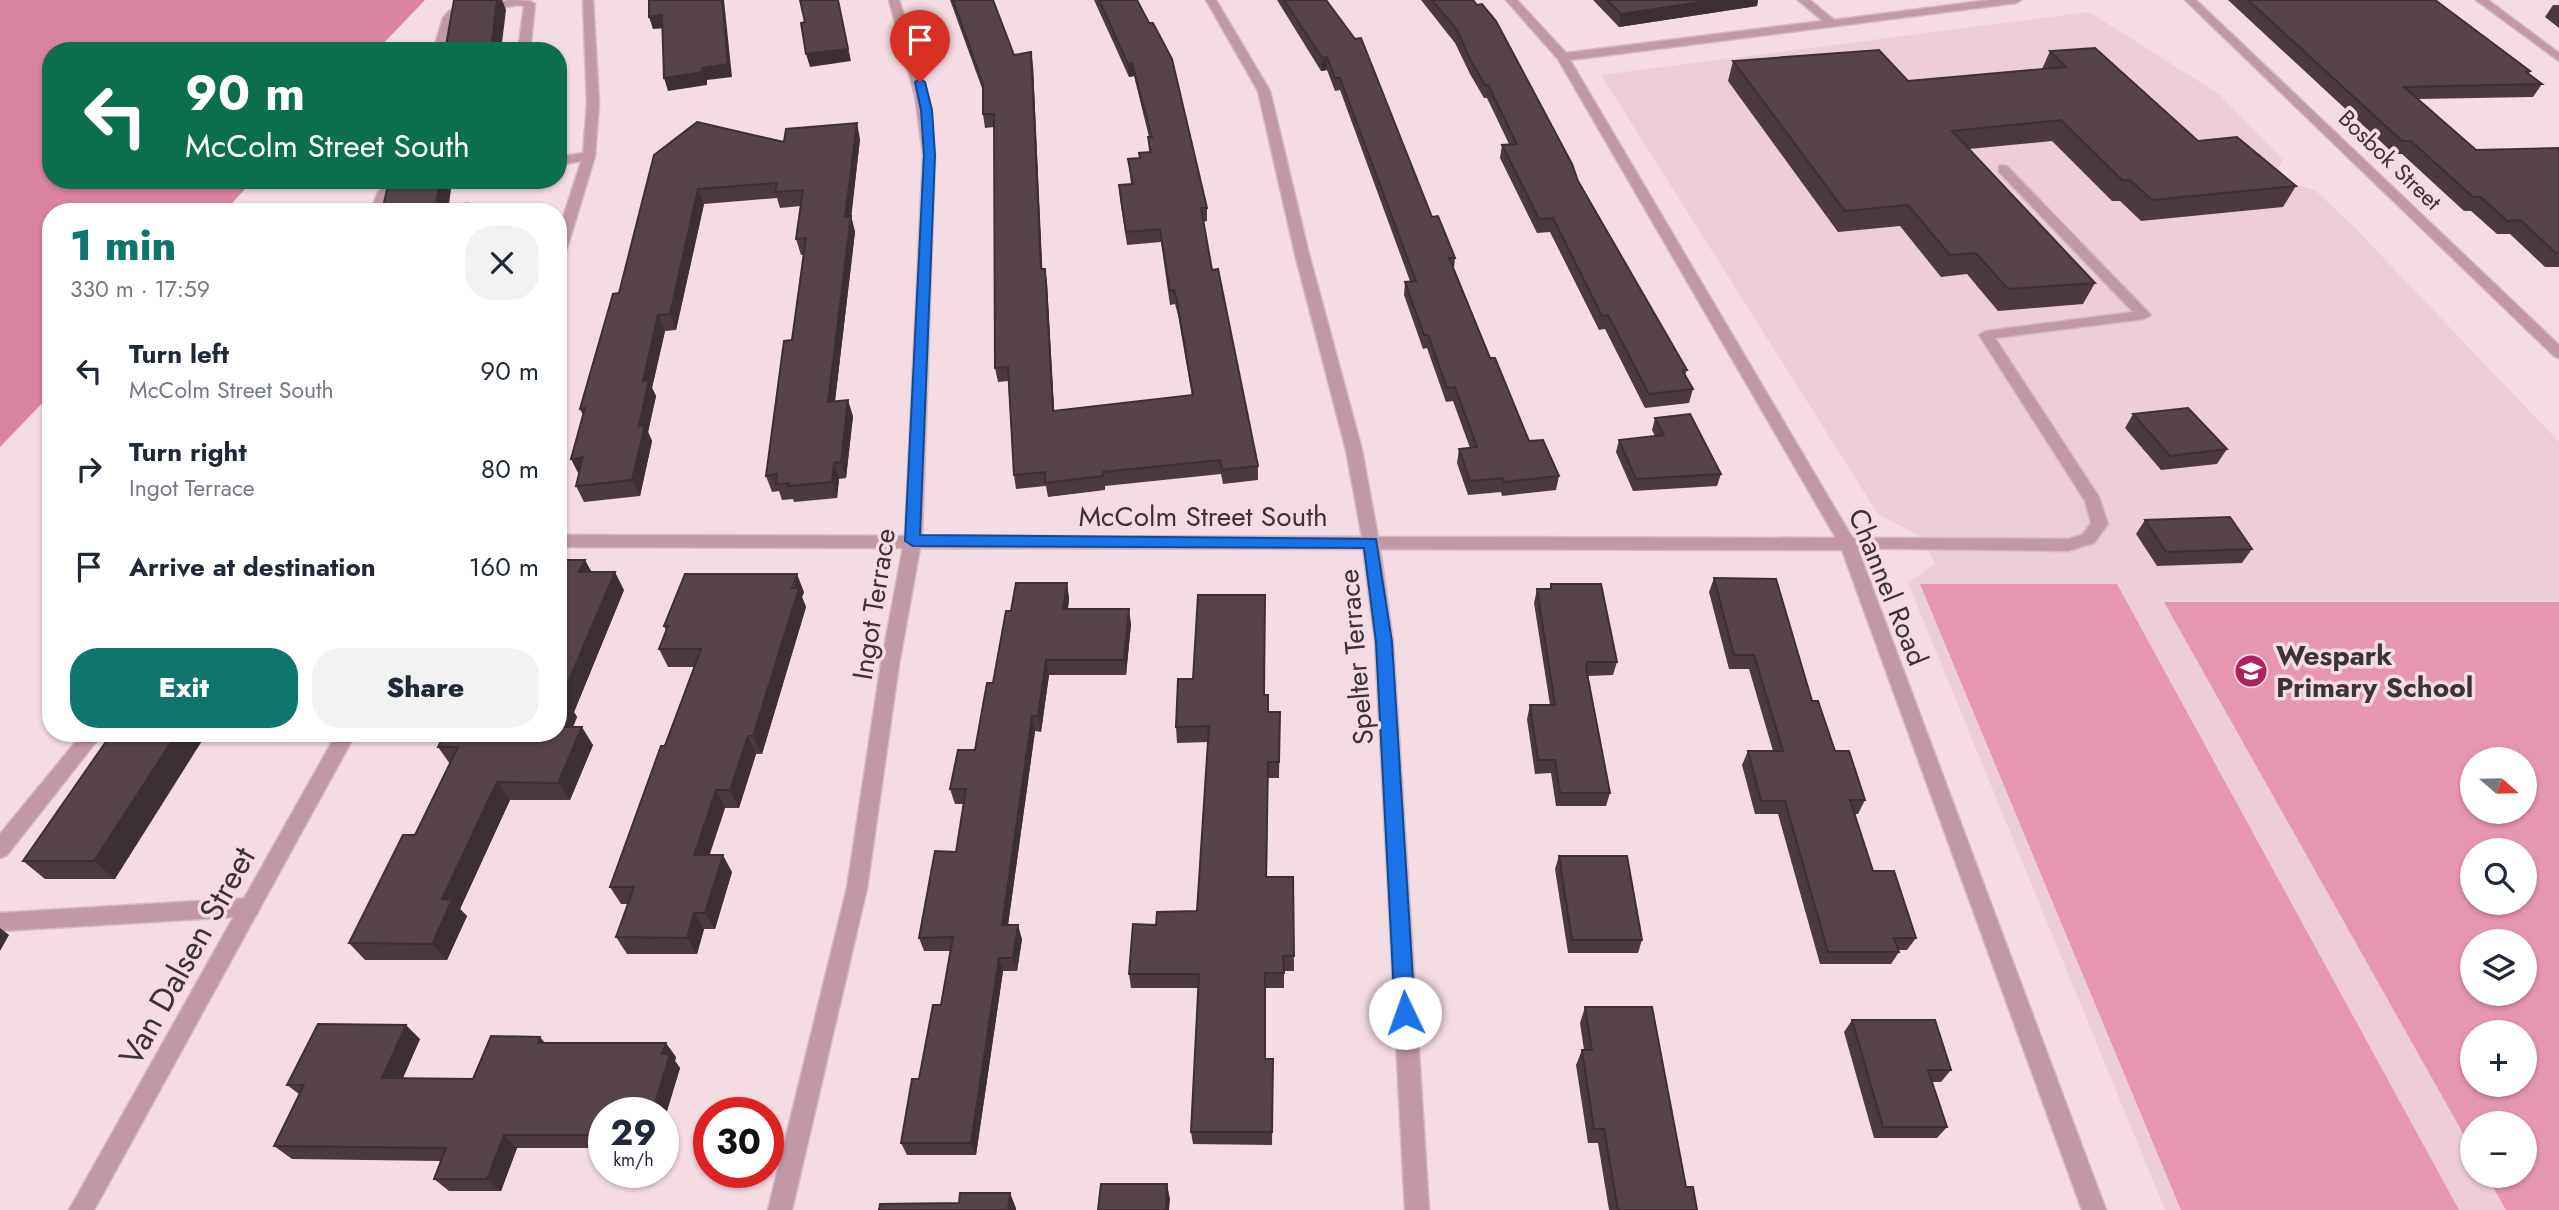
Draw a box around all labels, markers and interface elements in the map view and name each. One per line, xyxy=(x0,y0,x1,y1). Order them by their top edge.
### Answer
pin xyxy=(890,10,950,82)
icon: arrive xyxy=(901,21,939,59)
text: 90 m xyxy=(185,58,305,128)
icon: left xyxy=(70,70,161,161)
street label: Bosbok Street xyxy=(2331,102,2450,218)
text: McColm Street South xyxy=(185,123,470,169)
text: 1 min xyxy=(70,215,176,276)
button: close xyxy=(465,226,539,300)
text: 330 m · 17:59 xyxy=(70,272,210,306)
text: Turn left xyxy=(129,335,229,373)
icon: left xyxy=(70,352,108,390)
text: 90 m xyxy=(480,352,539,390)
text: McColm Street South xyxy=(129,373,334,407)
text: Turn right xyxy=(129,433,247,471)
icon: right xyxy=(70,450,108,488)
text: 80 m xyxy=(481,450,539,488)
text: Ingot Terrace xyxy=(129,471,255,505)
street label: McColm Street South xyxy=(1078,496,1328,537)
street label: Channel Road xyxy=(1838,502,1938,672)
street label: Ingot Terrace xyxy=(842,525,906,683)
icon: arrive xyxy=(70,548,108,586)
text: Arrive at destination xyxy=(129,548,376,586)
text: 160 m xyxy=(469,548,539,586)
street label: Spelter Terrace xyxy=(1328,567,1384,747)
place label: Wespark Primary School xyxy=(2276,635,2473,708)
button: Exit xyxy=(70,648,298,728)
button: Share xyxy=(312,648,539,728)
school or university icon: Wespark Primary School xyxy=(2232,652,2270,690)
north arrow xyxy=(2460,747,2538,824)
map controls xyxy=(2460,747,2537,1188)
street label: Van Dalsen Street xyxy=(107,838,267,1074)
button: search xyxy=(2460,838,2537,915)
button: layers xyxy=(2460,929,2537,1006)
position arrow xyxy=(1368,976,1442,1050)
button: + xyxy=(2460,1020,2537,1097)
speed limit sign: 30 xyxy=(693,1097,784,1188)
text: 29 xyxy=(610,1108,657,1158)
button: − xyxy=(2460,1111,2537,1188)
text: km/h xyxy=(613,1147,654,1173)

